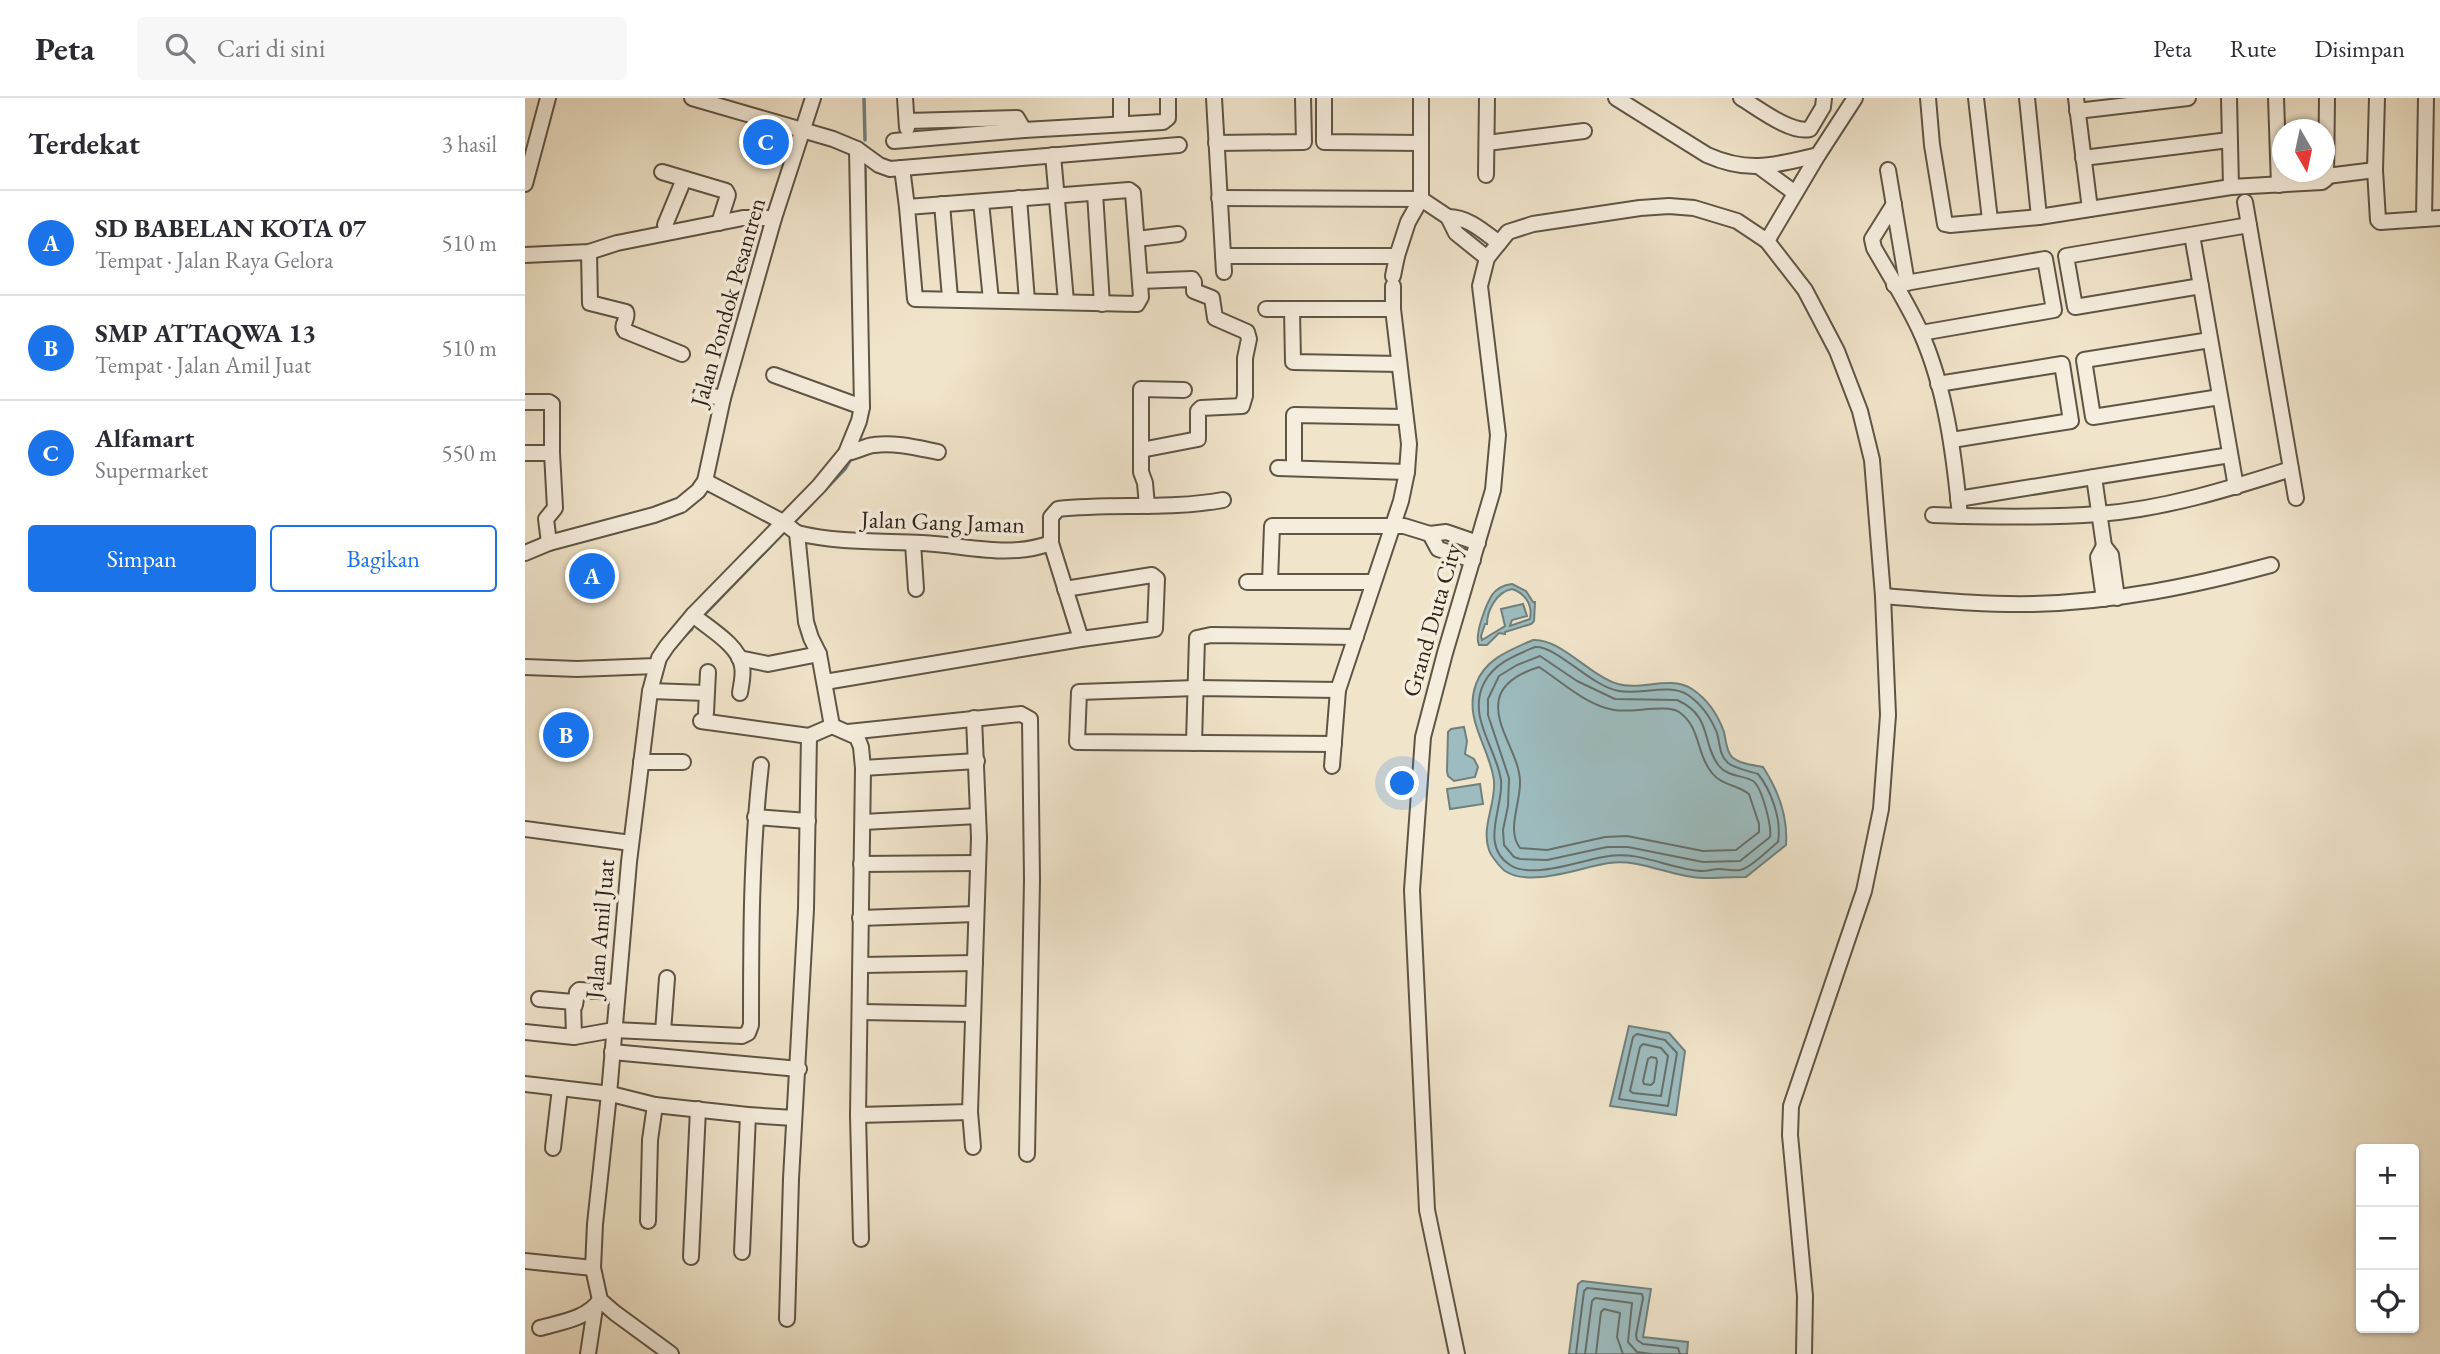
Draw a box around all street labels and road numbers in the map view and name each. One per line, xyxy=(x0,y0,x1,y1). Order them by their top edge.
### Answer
street label: Jalan Pondok Pesantren xyxy=(682,194,772,412)
street label: Jalan Gang Jaman xyxy=(858,503,1026,540)
street label: Grand Duta City xyxy=(1395,539,1468,700)
street label: Jalan Amil Juat xyxy=(578,857,621,1002)

